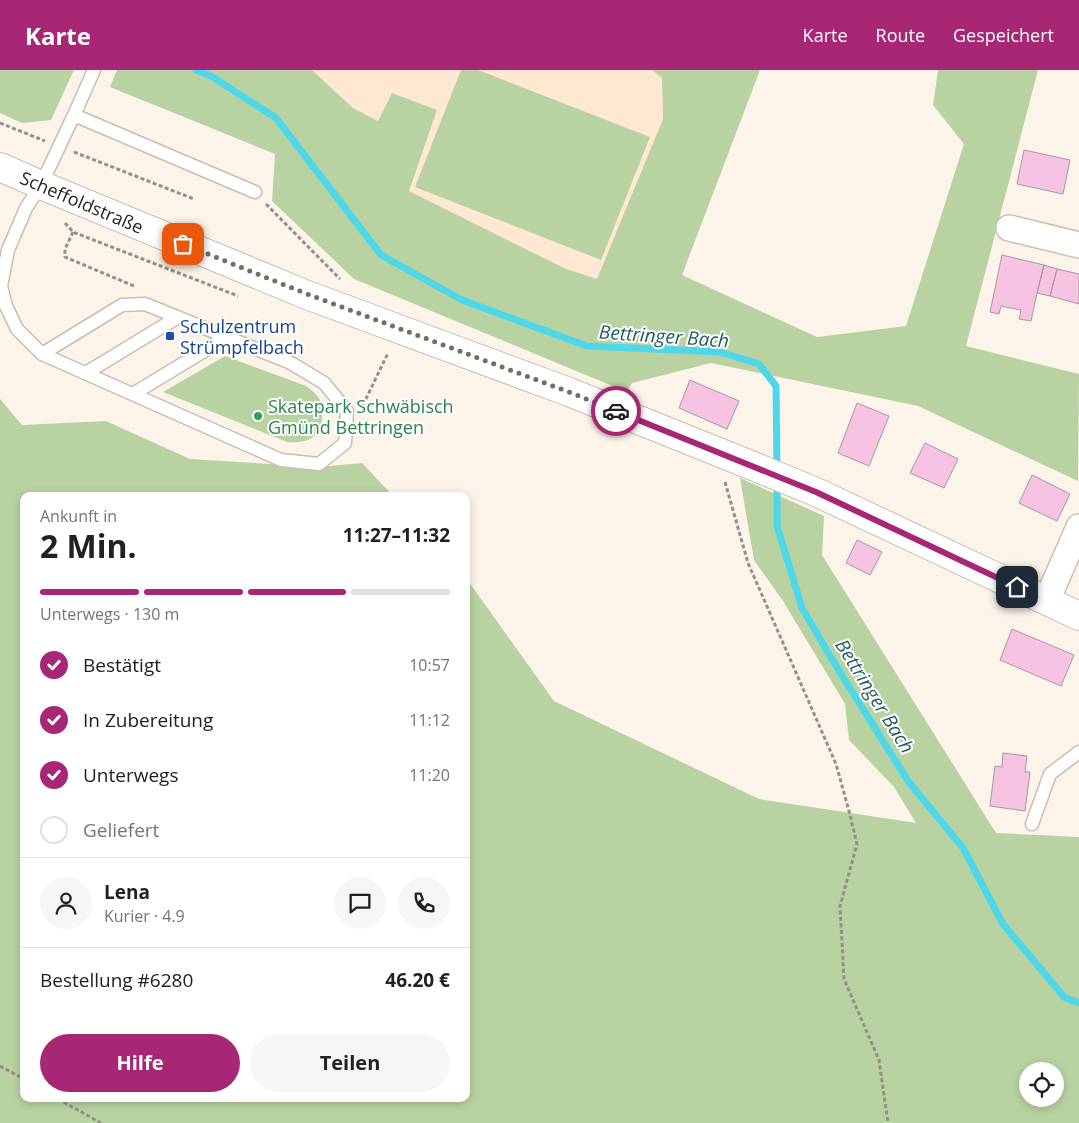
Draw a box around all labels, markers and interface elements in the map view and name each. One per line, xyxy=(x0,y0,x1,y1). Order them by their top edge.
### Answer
text: Karte xyxy=(25,19,91,52)
text: Karte xyxy=(803,23,848,47)
text: Route xyxy=(876,23,925,47)
text: Gespeichert xyxy=(953,23,1054,47)
street label: Scheffoldstraße xyxy=(17,165,147,239)
pin xyxy=(162,223,204,265)
icon: bag xyxy=(169,230,197,258)
place label: Schulzentrum Strümpfelbach xyxy=(180,314,304,359)
water label: Bettringer Bach xyxy=(598,318,730,354)
marker: Schulzentrum Strümpfelbach xyxy=(164,330,176,342)
courier xyxy=(591,386,641,436)
place label: Skatepark Schwäbisch Gmünd Bettringen xyxy=(268,394,454,439)
icon: car xyxy=(602,397,630,425)
marker: Skatepark Schwäbisch Gmünd Bettringen xyxy=(252,410,264,422)
text: Ankunft in xyxy=(40,505,117,527)
text: 11:27–11:32 xyxy=(343,522,450,548)
text: 2 Min. xyxy=(40,524,137,567)
pin xyxy=(996,566,1038,608)
icon: home xyxy=(1003,573,1031,601)
text: Unterwegs · 130 m xyxy=(40,603,179,625)
water label: Bettringer Bach xyxy=(830,634,920,758)
icon: check xyxy=(40,651,68,679)
text: Bestätigt xyxy=(83,652,161,678)
text: 10:57 xyxy=(409,654,450,676)
icon: check xyxy=(40,706,68,734)
text: In Zubereitung xyxy=(83,707,213,733)
text: 11:12 xyxy=(409,709,450,731)
icon: check xyxy=(40,761,68,789)
text: Unterwegs xyxy=(83,762,178,788)
text: 11:20 xyxy=(409,764,450,786)
text: Geliefert xyxy=(83,817,159,843)
button: person xyxy=(40,877,92,929)
button: chat xyxy=(334,877,386,929)
button: phone xyxy=(398,877,450,929)
text: Lena xyxy=(104,879,150,905)
text: Kurier · 4.9 xyxy=(104,905,185,927)
text: Bestellung #6280 xyxy=(40,967,193,993)
text: 46.20 € xyxy=(385,967,450,993)
button: Hilfe xyxy=(40,1034,240,1092)
button: Teilen xyxy=(250,1034,450,1092)
map controls xyxy=(1019,1062,1064,1107)
button: locate xyxy=(1019,1062,1064,1107)

